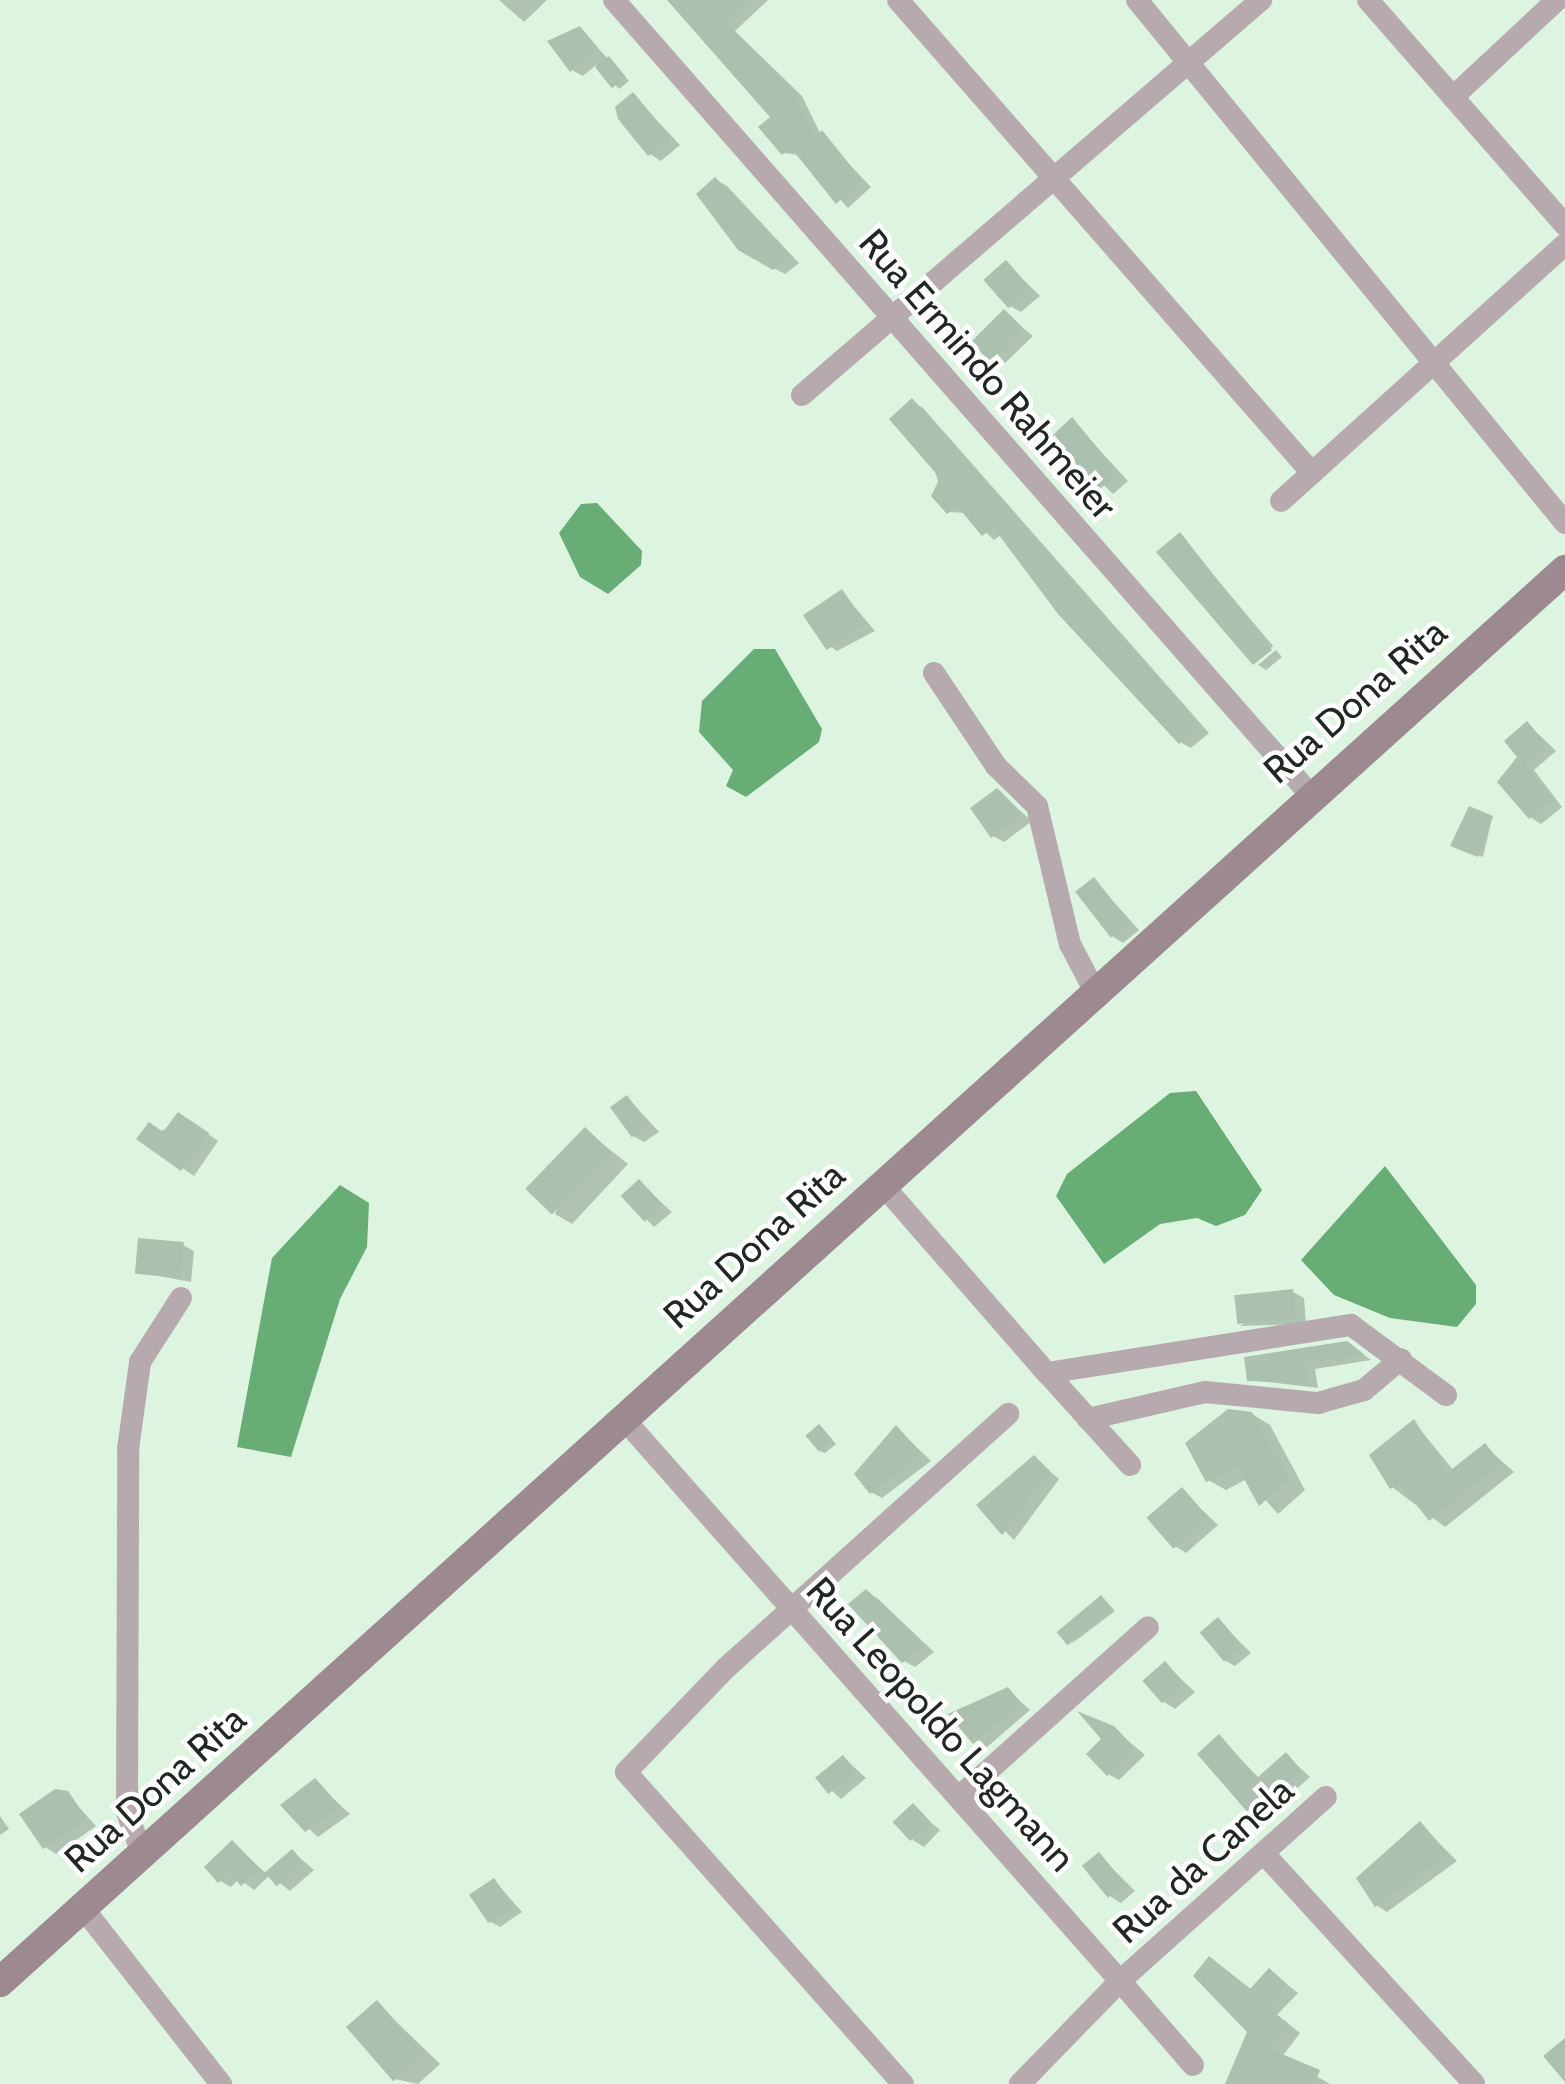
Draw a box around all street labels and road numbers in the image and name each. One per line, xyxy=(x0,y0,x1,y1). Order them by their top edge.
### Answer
street label: Rua Ermindo Rahmeier xyxy=(850,220,1126,528)
street label: Rua Dona Rita xyxy=(1254,609,1456,793)
street label: Rua Dona Rita xyxy=(654,1152,854,1338)
street label: Rua Leopoldo Lagmann xyxy=(797,1568,1085,1880)
street label: Rua Dona Rita xyxy=(55,1696,255,1882)
street label: Rua da Canela xyxy=(1104,1767,1302,1953)

